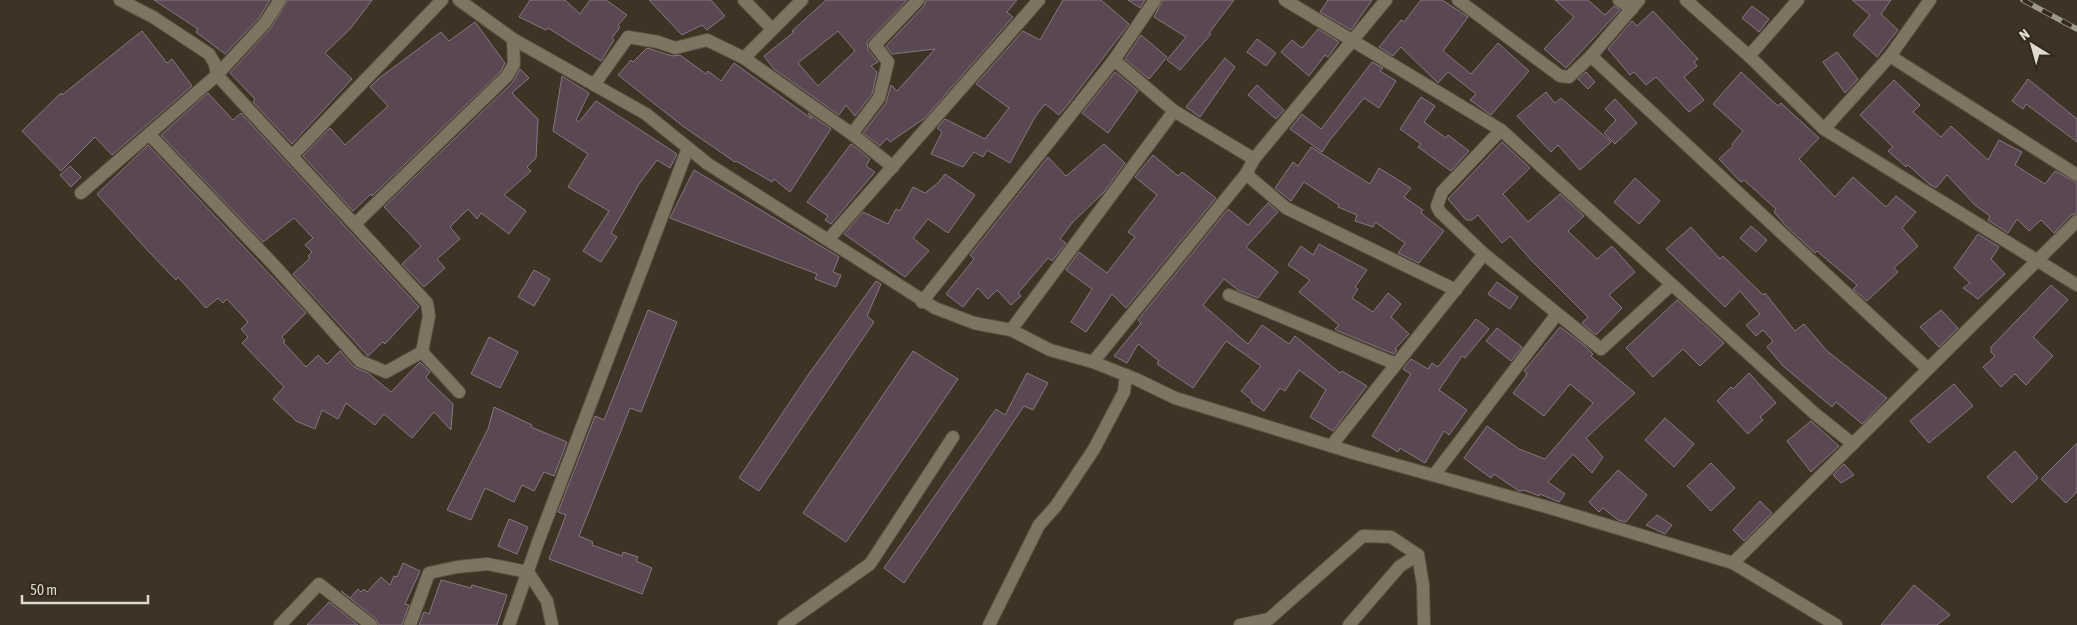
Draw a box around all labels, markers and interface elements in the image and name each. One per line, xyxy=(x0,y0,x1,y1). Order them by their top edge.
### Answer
north arrow xyxy=(2007,20,2057,70)
text: N xyxy=(2016,26,2032,43)
scale bar xyxy=(22,572,149,604)
text: 50 m xyxy=(30,581,57,598)

